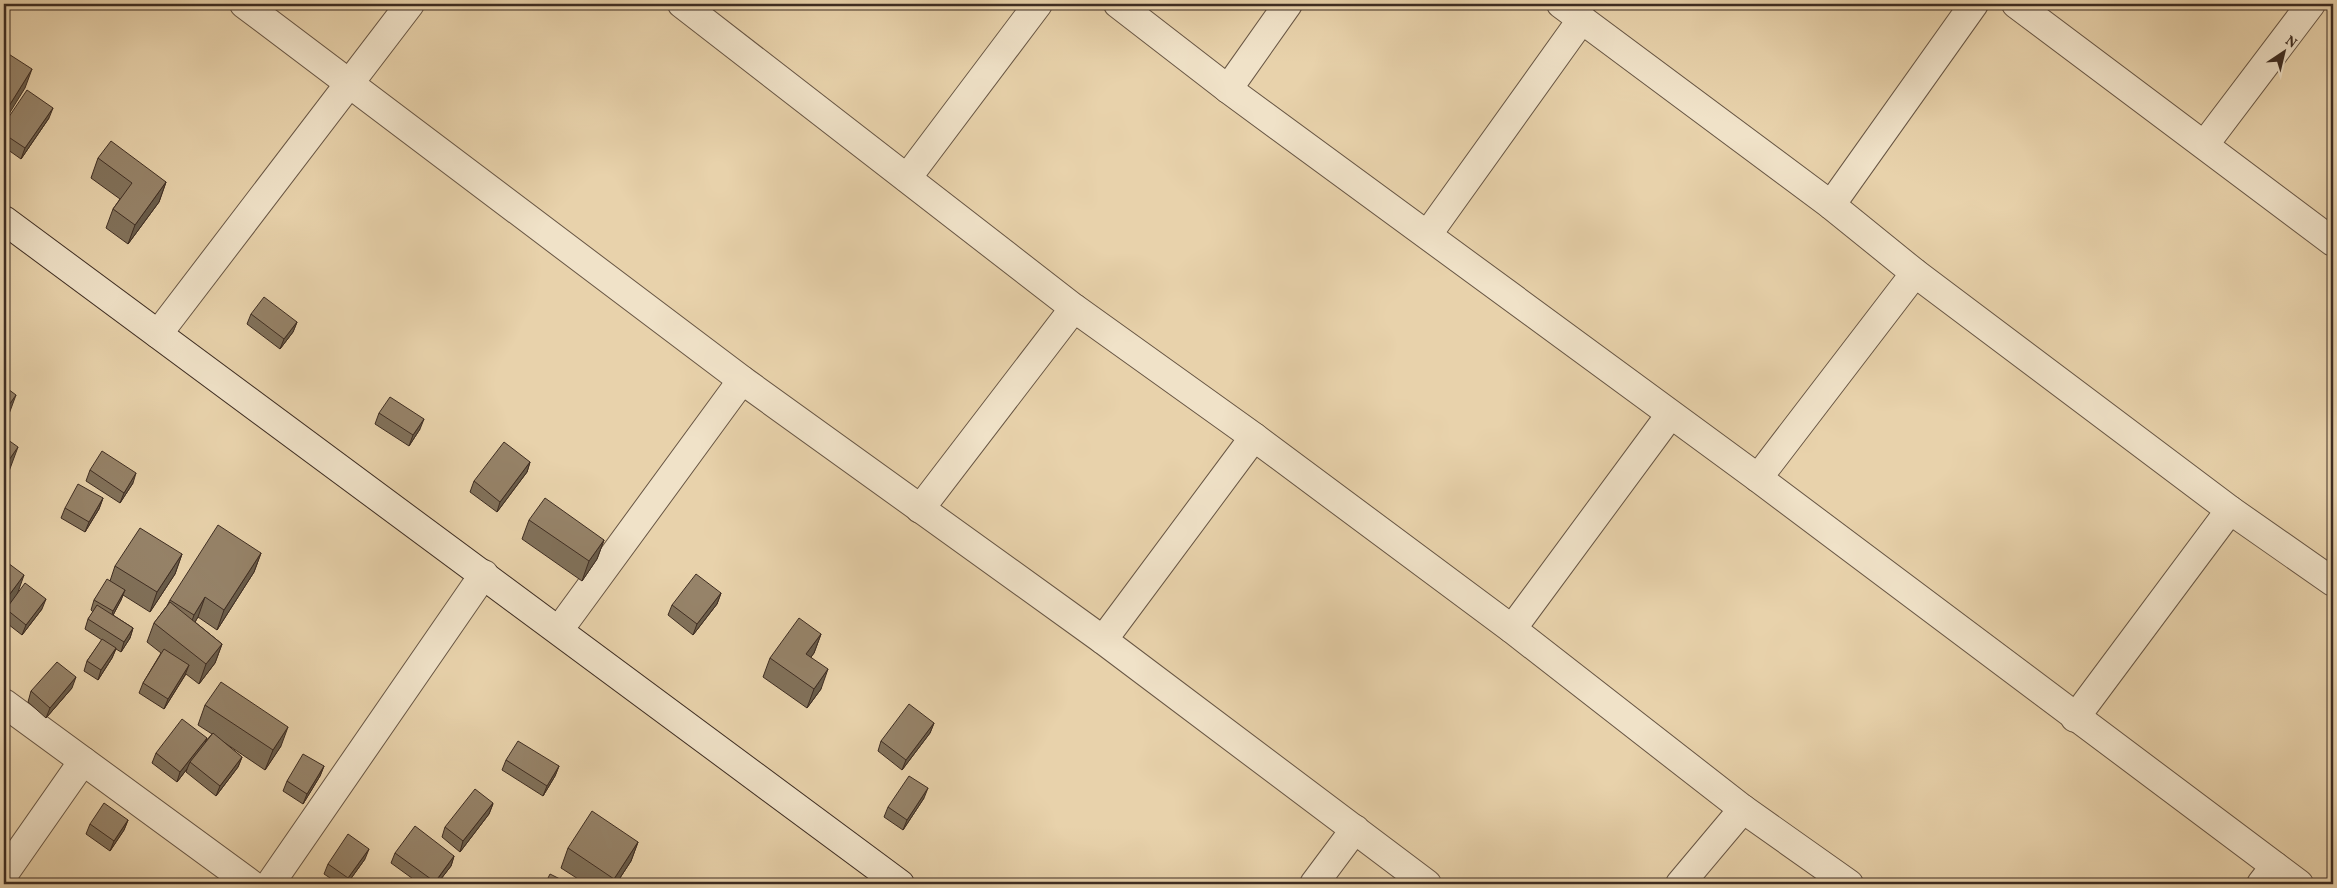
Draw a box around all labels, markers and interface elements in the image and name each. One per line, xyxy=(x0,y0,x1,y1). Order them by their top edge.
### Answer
north arrow xyxy=(2260,28,2310,78)
text: N xyxy=(2281,32,2300,53)

